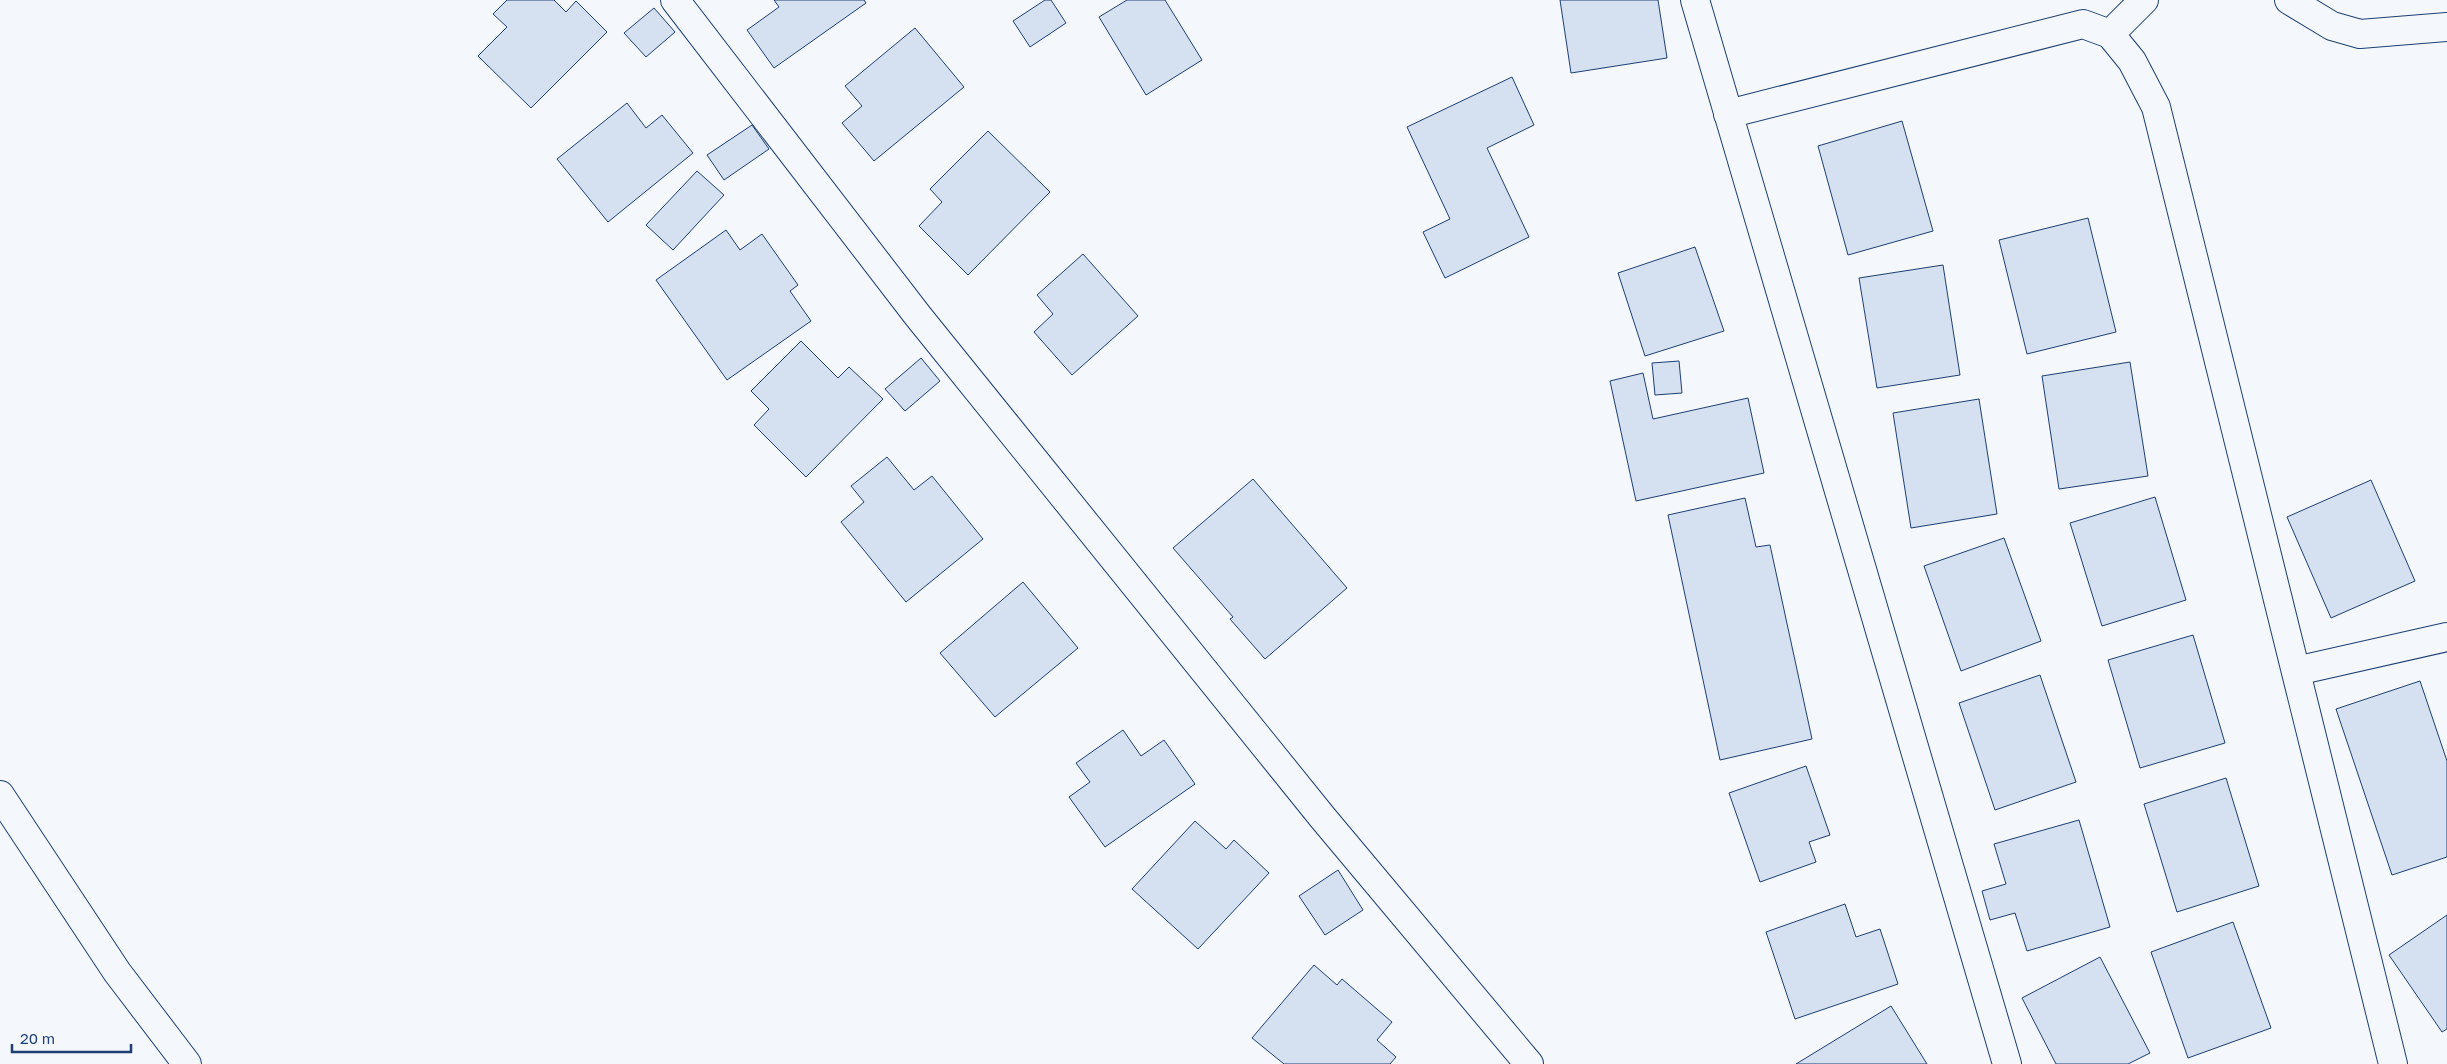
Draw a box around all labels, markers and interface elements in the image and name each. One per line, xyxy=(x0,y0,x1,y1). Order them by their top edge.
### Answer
scale bar xyxy=(12,1022,131,1054)
text: 20 m xyxy=(20,1029,55,1047)

